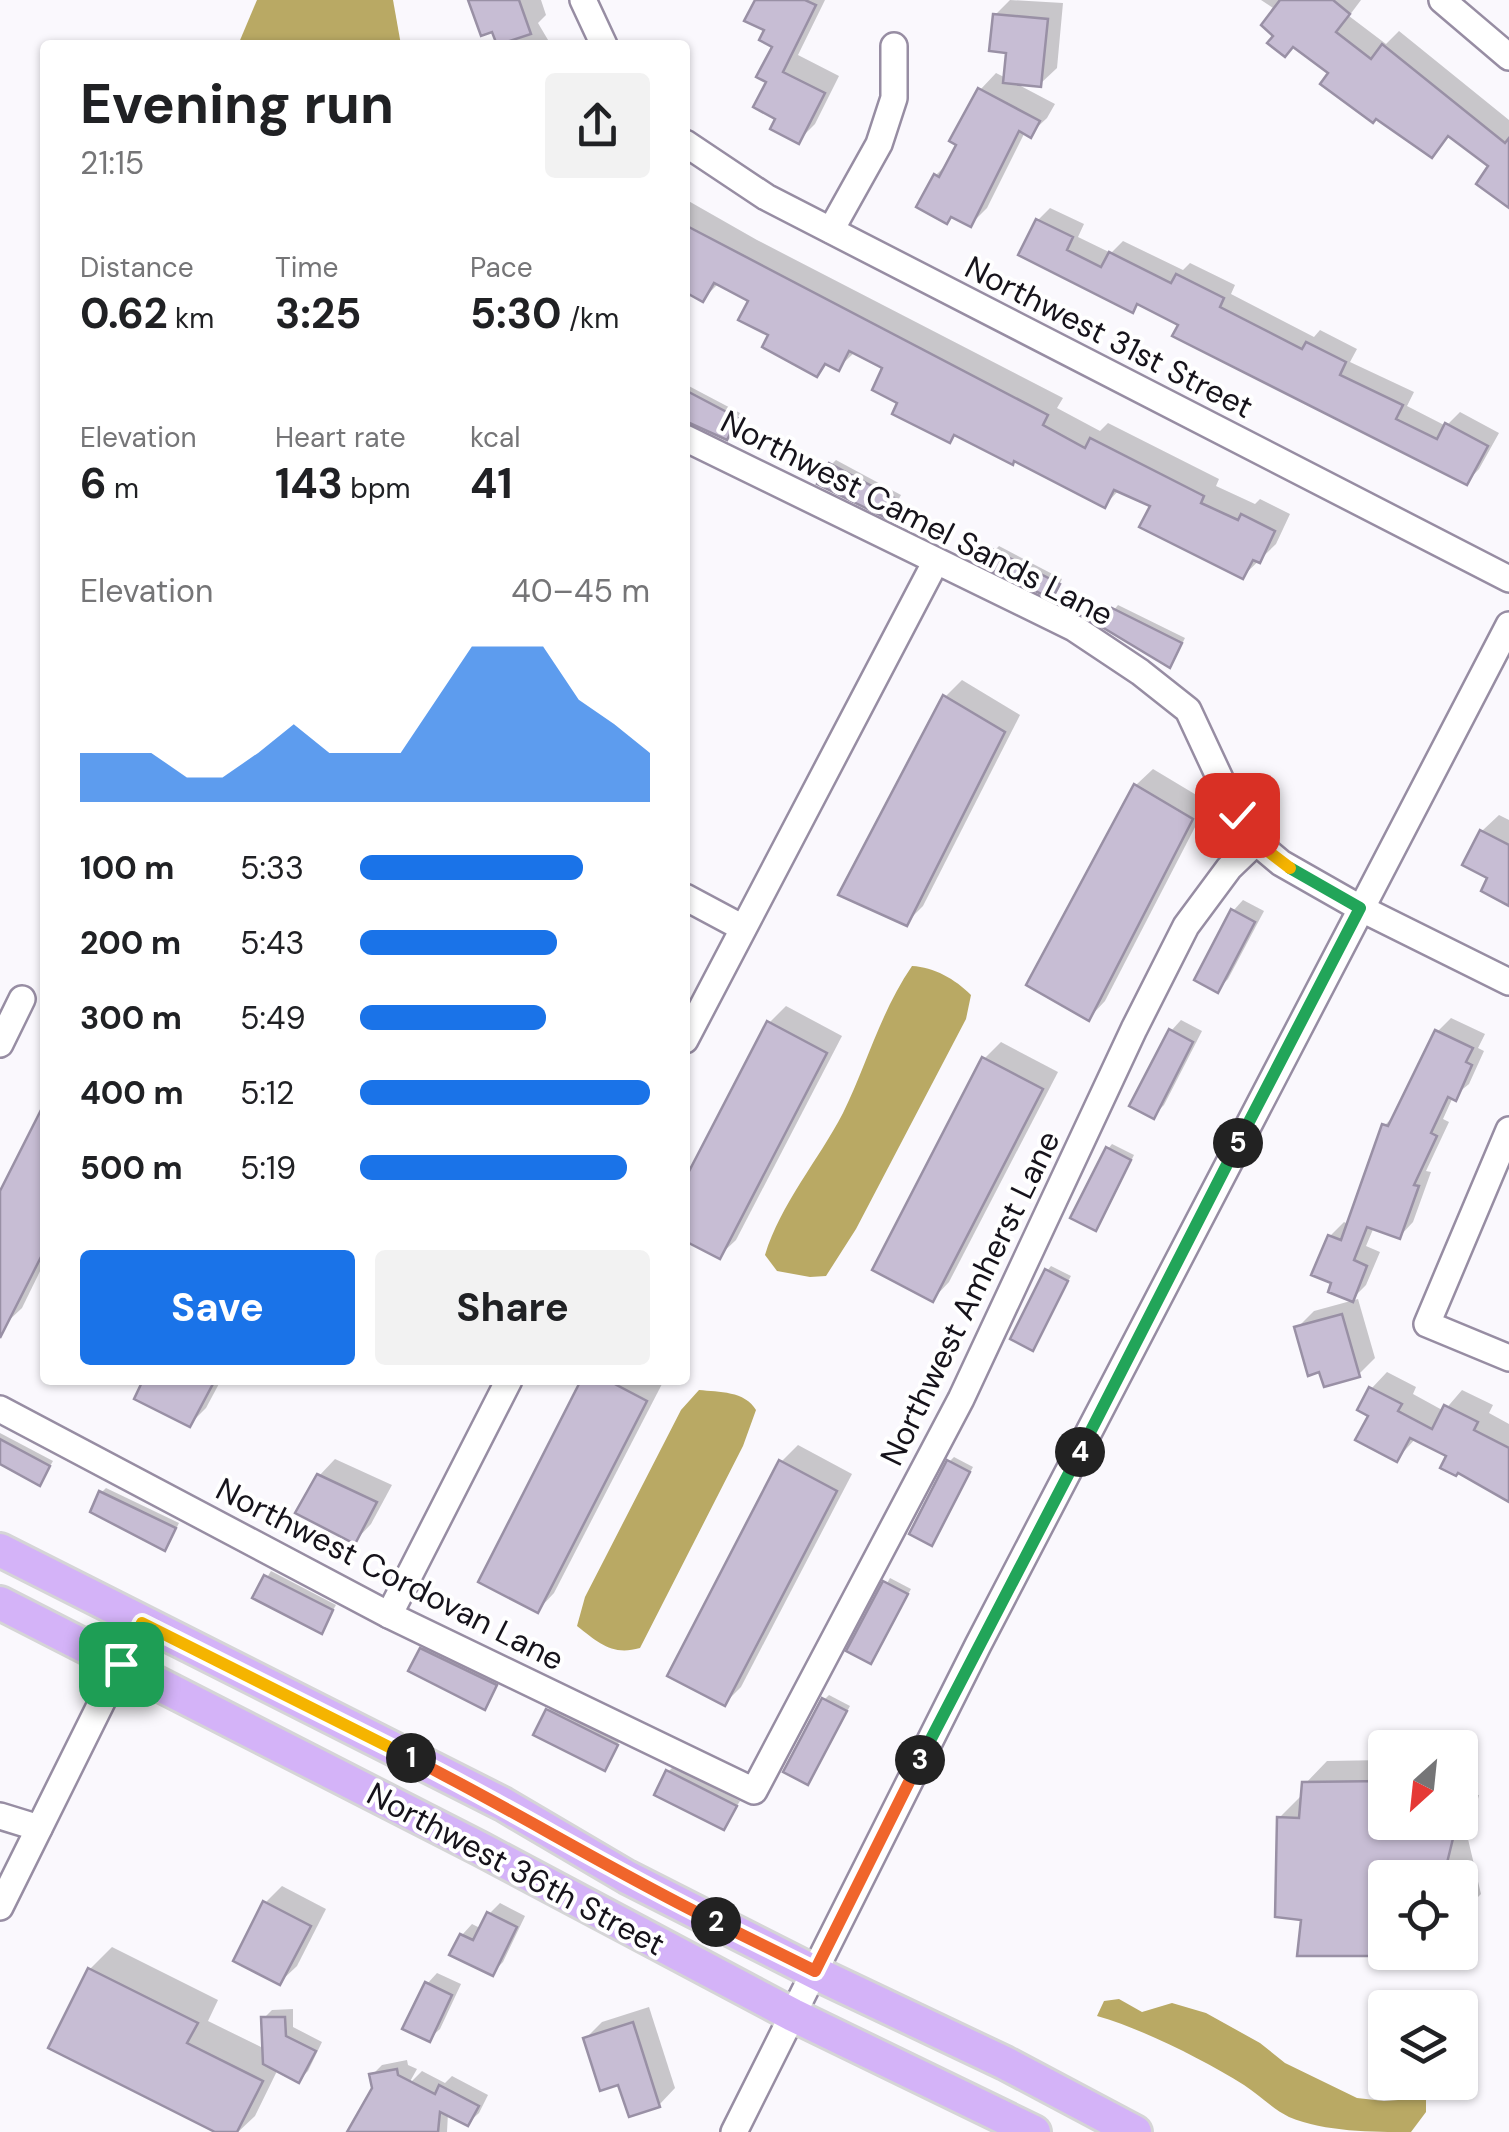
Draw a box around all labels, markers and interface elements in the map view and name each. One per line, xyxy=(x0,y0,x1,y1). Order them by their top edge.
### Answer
text: Evening run xyxy=(80,68,394,140)
button: share xyxy=(545,73,650,178)
text: 21:15 xyxy=(80,142,144,184)
street label: Northwest 31st Street xyxy=(958,246,1260,428)
text: Distance xyxy=(80,249,194,286)
text: Time xyxy=(275,249,338,286)
text: Pace xyxy=(470,249,533,286)
text: 0.62 xyxy=(80,286,168,341)
text: 3:25 xyxy=(275,286,361,341)
text: 5:30 xyxy=(470,286,562,341)
text: km xyxy=(168,300,214,337)
text: /km xyxy=(562,300,619,337)
street label: Northwest Camel Sands Lane xyxy=(714,401,1120,635)
text: Elevation xyxy=(80,419,197,456)
text: Heart rate xyxy=(275,419,406,456)
text: kcal xyxy=(470,419,521,456)
text: 6 xyxy=(80,456,107,511)
text: 143 xyxy=(275,456,343,511)
text: 41 xyxy=(470,456,513,511)
text: m xyxy=(107,470,139,507)
text: bpm xyxy=(343,470,410,507)
text: Elevation xyxy=(80,570,213,612)
text: 40–45 m xyxy=(511,570,650,612)
pin xyxy=(1195,773,1280,858)
icon: check xyxy=(1210,788,1265,843)
text: 100 m xyxy=(80,847,174,889)
text: 5:33 xyxy=(240,847,304,889)
text: 200 m xyxy=(80,922,181,964)
text: 5:43 xyxy=(240,922,304,964)
text: 300 m xyxy=(80,997,182,1039)
text: 5:49 xyxy=(240,997,306,1039)
text: 400 m xyxy=(80,1072,184,1114)
text: 5:12 xyxy=(240,1072,294,1114)
pin: 5 xyxy=(1213,1118,1263,1168)
street label: Northwest Amherst Lane xyxy=(871,1124,1069,1472)
text: 5 xyxy=(1229,1124,1247,1161)
text: 500 m xyxy=(80,1147,183,1189)
text: 5:19 xyxy=(240,1147,296,1189)
button: Save xyxy=(80,1250,355,1365)
button: Share xyxy=(375,1250,650,1365)
pin: 4 xyxy=(1055,1427,1105,1477)
text: 4 xyxy=(1071,1433,1089,1470)
street label: Northwest Cordovan Lane xyxy=(209,1468,571,1680)
pin xyxy=(79,1622,164,1707)
icon: arrive xyxy=(94,1637,149,1692)
north arrow xyxy=(1368,1730,1478,1840)
map controls xyxy=(1368,1730,1478,2100)
pin: 1 xyxy=(386,1733,436,1783)
pin: 3 xyxy=(895,1735,945,1785)
text: 1 xyxy=(406,1739,416,1776)
text: 3 xyxy=(912,1741,928,1778)
street label: Northwest 36th Street xyxy=(360,1773,672,1965)
button: locate xyxy=(1368,1860,1478,1970)
pin: 2 xyxy=(691,1897,741,1947)
text: 2 xyxy=(708,1903,724,1940)
button: layers xyxy=(1368,1990,1478,2100)

